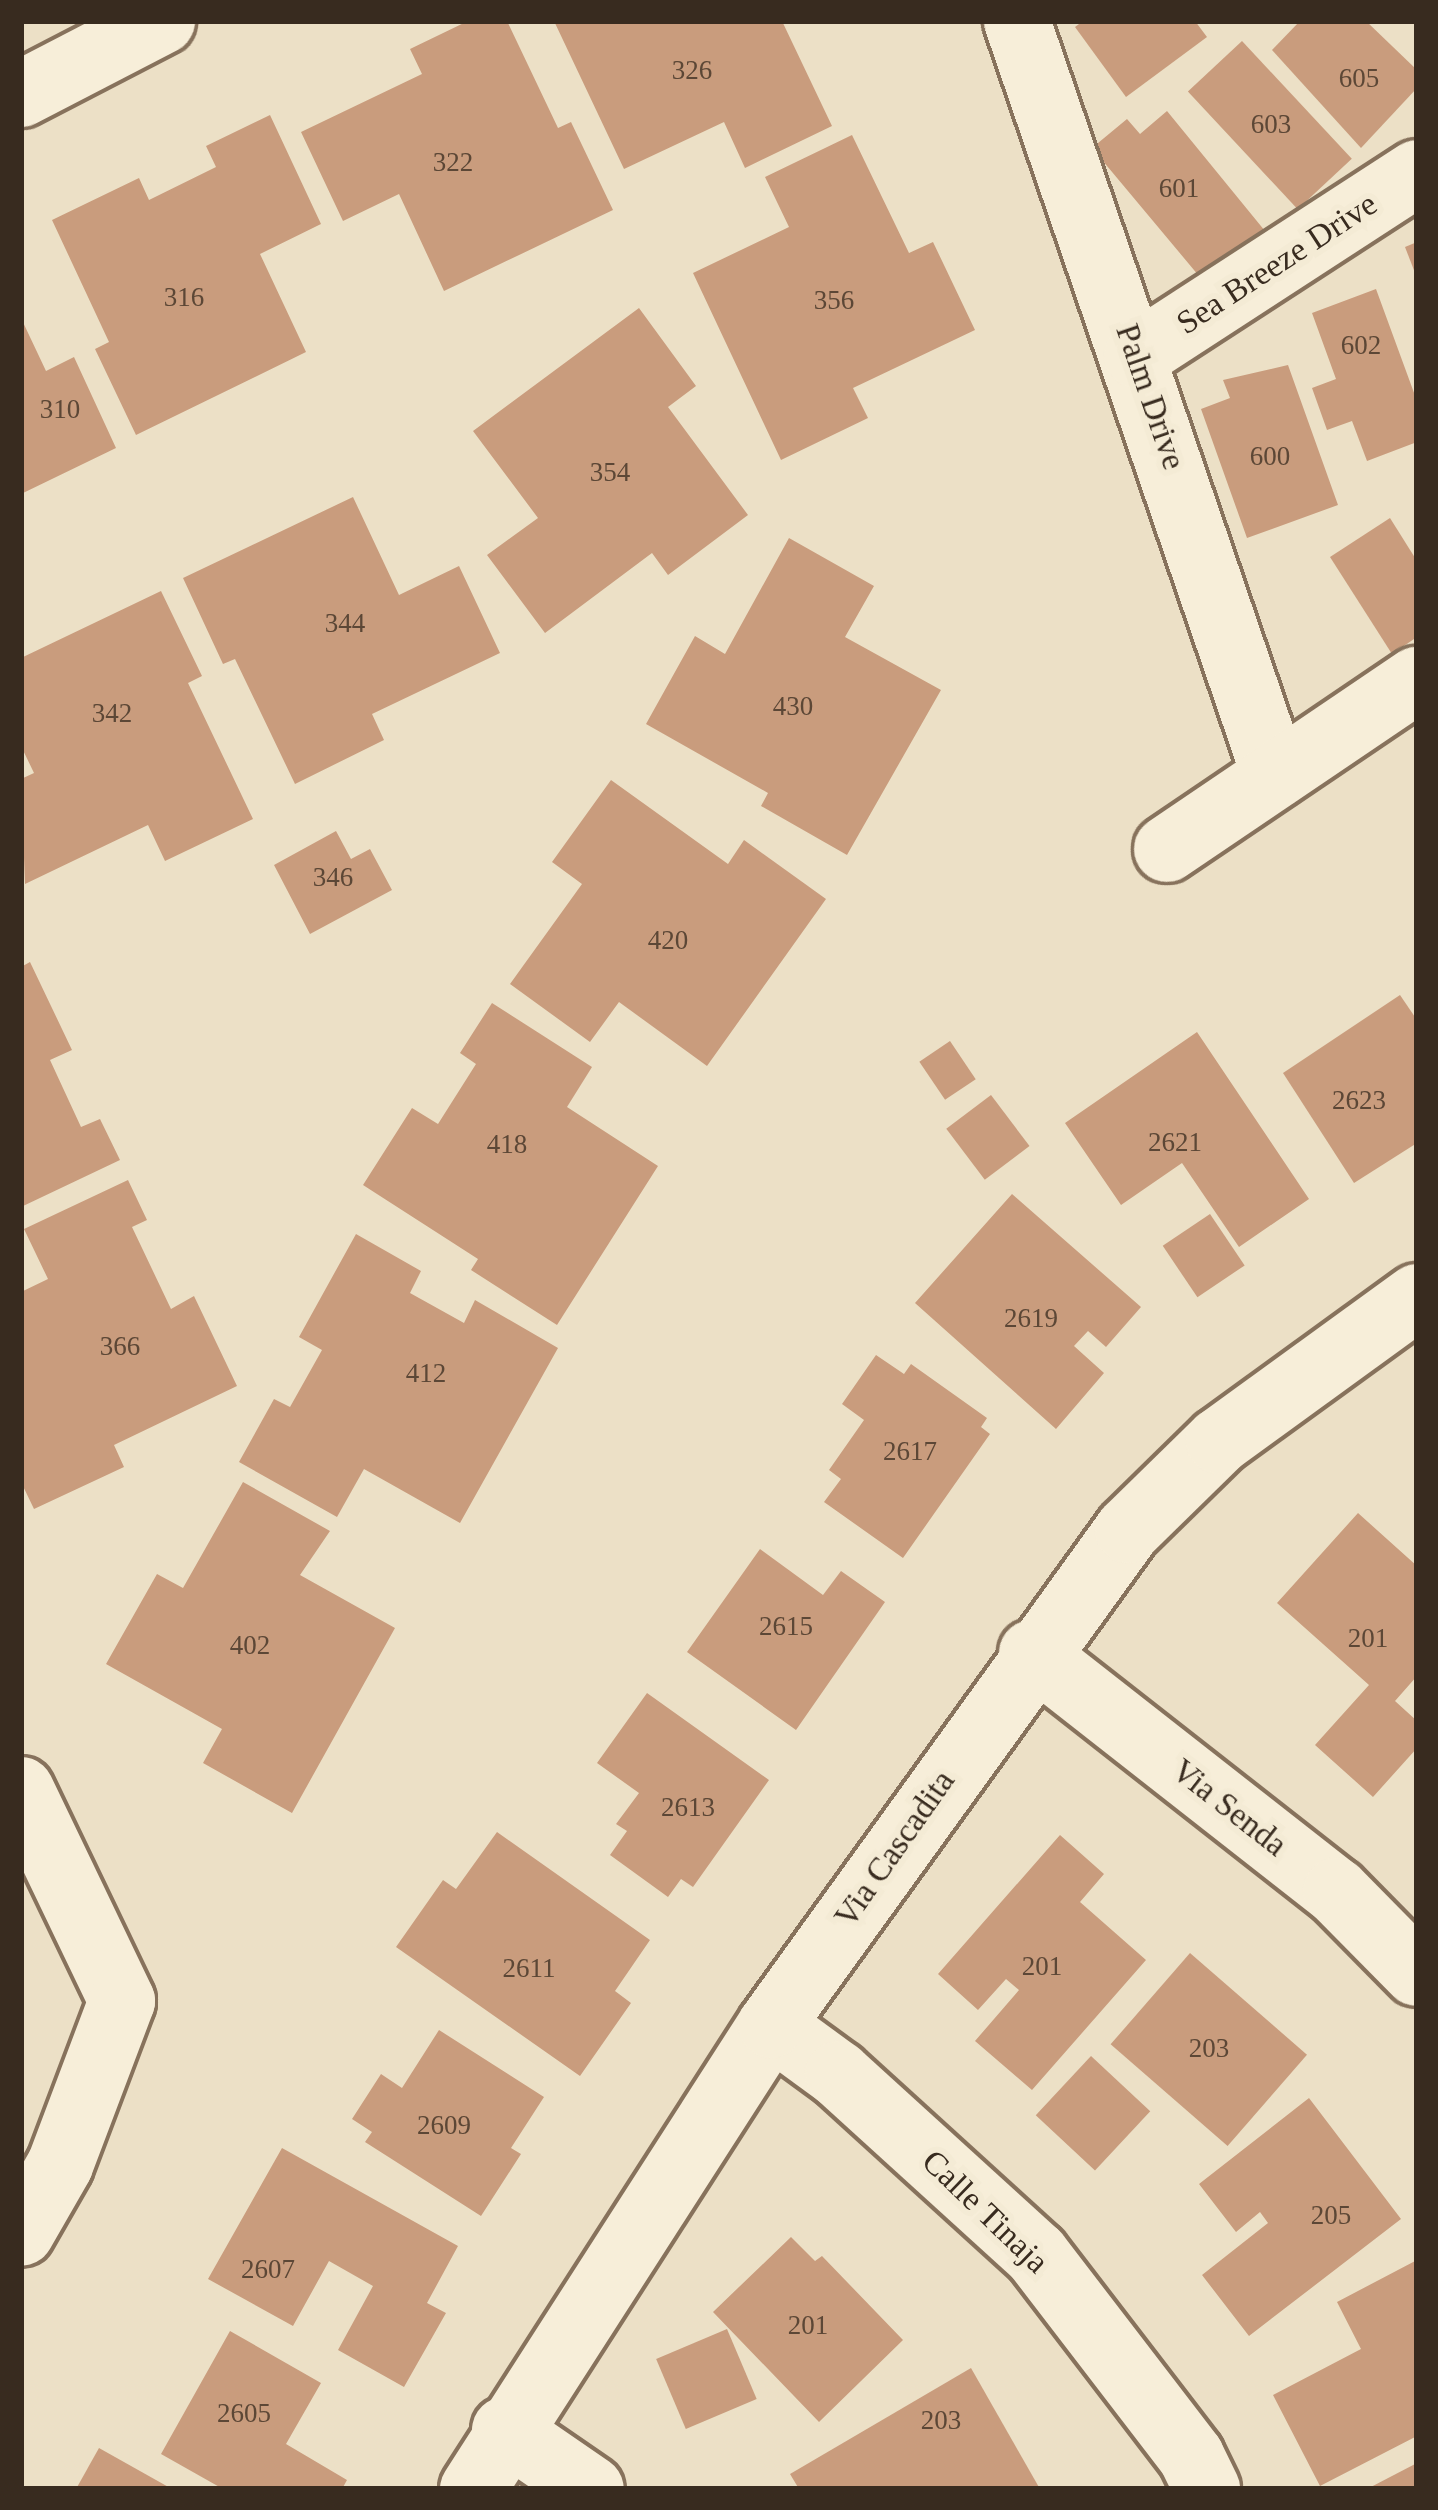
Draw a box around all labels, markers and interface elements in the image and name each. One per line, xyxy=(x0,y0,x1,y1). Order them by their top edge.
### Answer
house number: 326 xyxy=(672,55,712,87)
house number: 605 xyxy=(1339,63,1379,95)
house number: 603 xyxy=(1251,109,1291,141)
house number: 322 xyxy=(433,147,473,179)
house number: 601 xyxy=(1159,173,1199,205)
street label: Sea Breeze Drive xyxy=(1169,185,1385,343)
house number: 316 xyxy=(164,282,204,314)
house number: 356 xyxy=(814,285,854,317)
street label: Palm Drive xyxy=(1107,319,1193,475)
house number: 602 xyxy=(1341,330,1381,362)
house number: 310 xyxy=(40,394,80,426)
house number: 600 xyxy=(1250,441,1290,473)
house number: 354 xyxy=(590,457,630,489)
house number: 344 xyxy=(325,608,365,640)
house number: 430 xyxy=(773,691,813,723)
house number: 342 xyxy=(92,698,132,730)
house number: 346 xyxy=(313,862,353,894)
house number: 420 xyxy=(648,925,688,957)
house number: 2623 xyxy=(1332,1085,1386,1117)
house number: 2621 xyxy=(1148,1127,1202,1159)
house number: 418 xyxy=(487,1129,527,1161)
house number: 2619 xyxy=(1004,1303,1058,1335)
house number: 366 xyxy=(100,1331,140,1363)
house number: 412 xyxy=(406,1358,446,1390)
house number: 2617 xyxy=(883,1436,937,1468)
house number: 2615 xyxy=(759,1611,813,1643)
house number: 201 xyxy=(1348,1623,1388,1655)
house number: 402 xyxy=(230,1630,270,1662)
street label: Via Senda xyxy=(1164,1751,1294,1865)
street label: Via Cascadita xyxy=(827,1763,963,1935)
house number: 2613 xyxy=(661,1792,715,1824)
house number: 201 xyxy=(1022,1951,1062,1983)
house number: 2611 xyxy=(503,1953,555,1985)
house number: 203 xyxy=(1189,2033,1229,2065)
house number: 2609 xyxy=(417,2110,471,2142)
street label: Calle Tinaja xyxy=(913,2142,1057,2282)
house number: 205 xyxy=(1311,2200,1351,2232)
house number: 2607 xyxy=(241,2254,295,2286)
house number: 201 xyxy=(788,2310,828,2342)
house number: 2605 xyxy=(217,2398,271,2430)
house number: 203 xyxy=(921,2405,961,2437)

